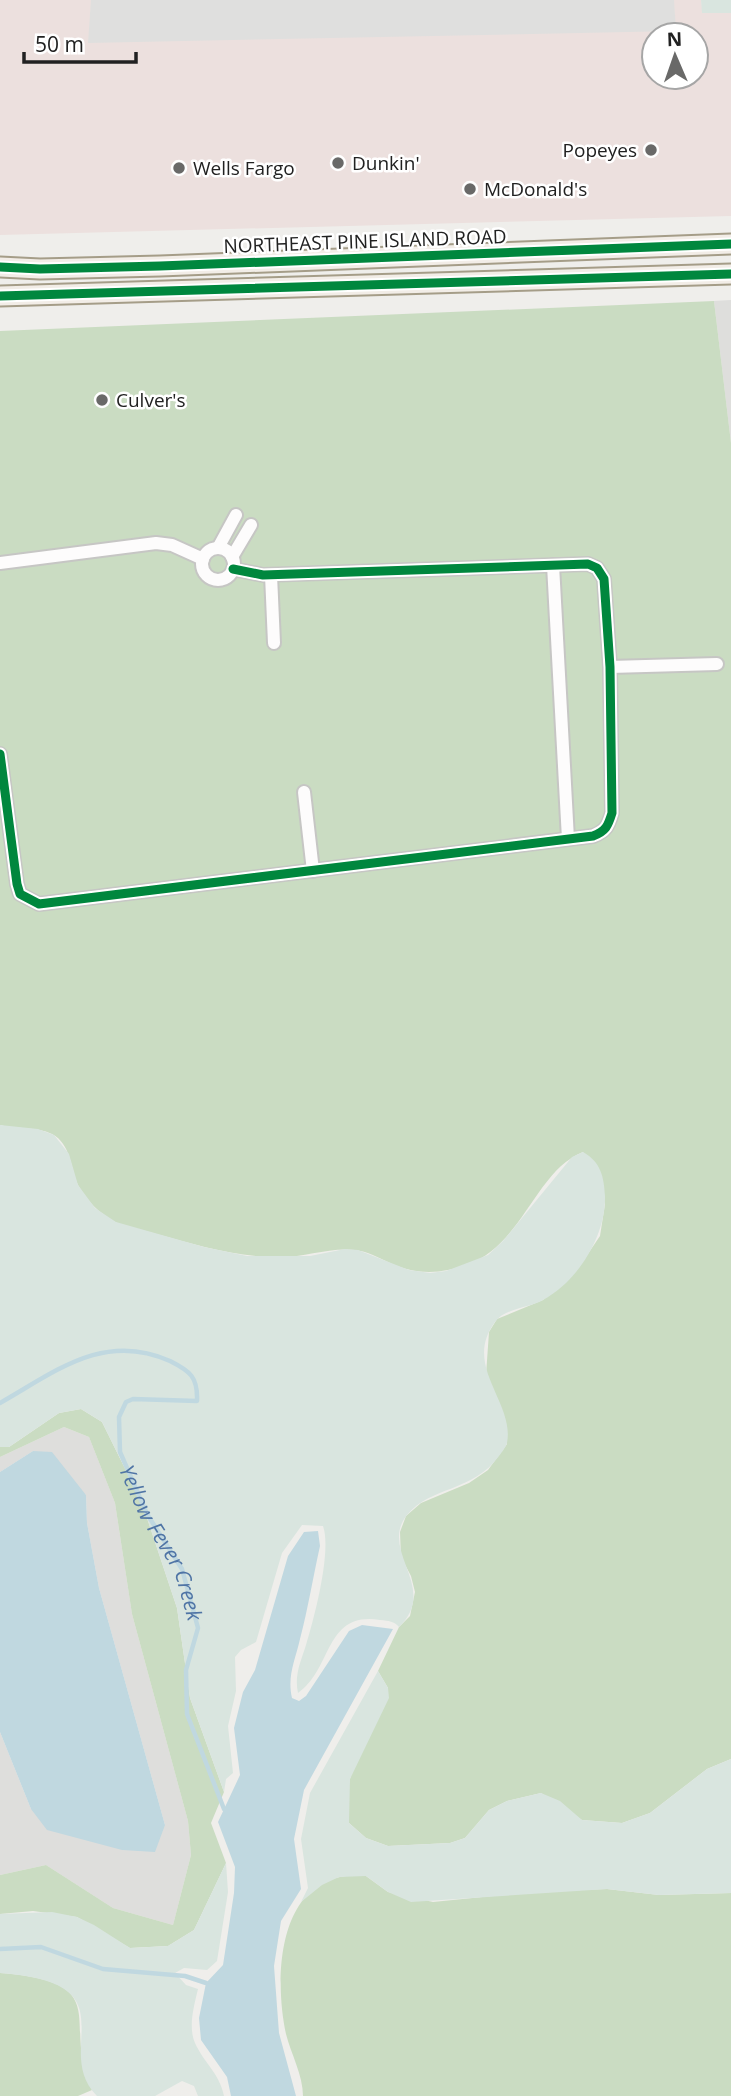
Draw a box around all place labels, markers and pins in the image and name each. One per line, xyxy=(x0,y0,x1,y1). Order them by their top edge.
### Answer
place label: Popeyes xyxy=(563,137,637,163)
marker: Popeyes xyxy=(643,142,659,158)
place label: Dunkin' xyxy=(352,150,420,176)
place label: Wells Fargo xyxy=(193,155,295,181)
marker: Dunkin' xyxy=(330,155,346,171)
marker: Wells Fargo xyxy=(171,160,187,176)
place label: McDonald's xyxy=(484,176,587,202)
marker: McDonald's xyxy=(462,181,478,197)
place label: Culver's xyxy=(116,387,186,413)
marker: Culver's xyxy=(94,392,110,408)

